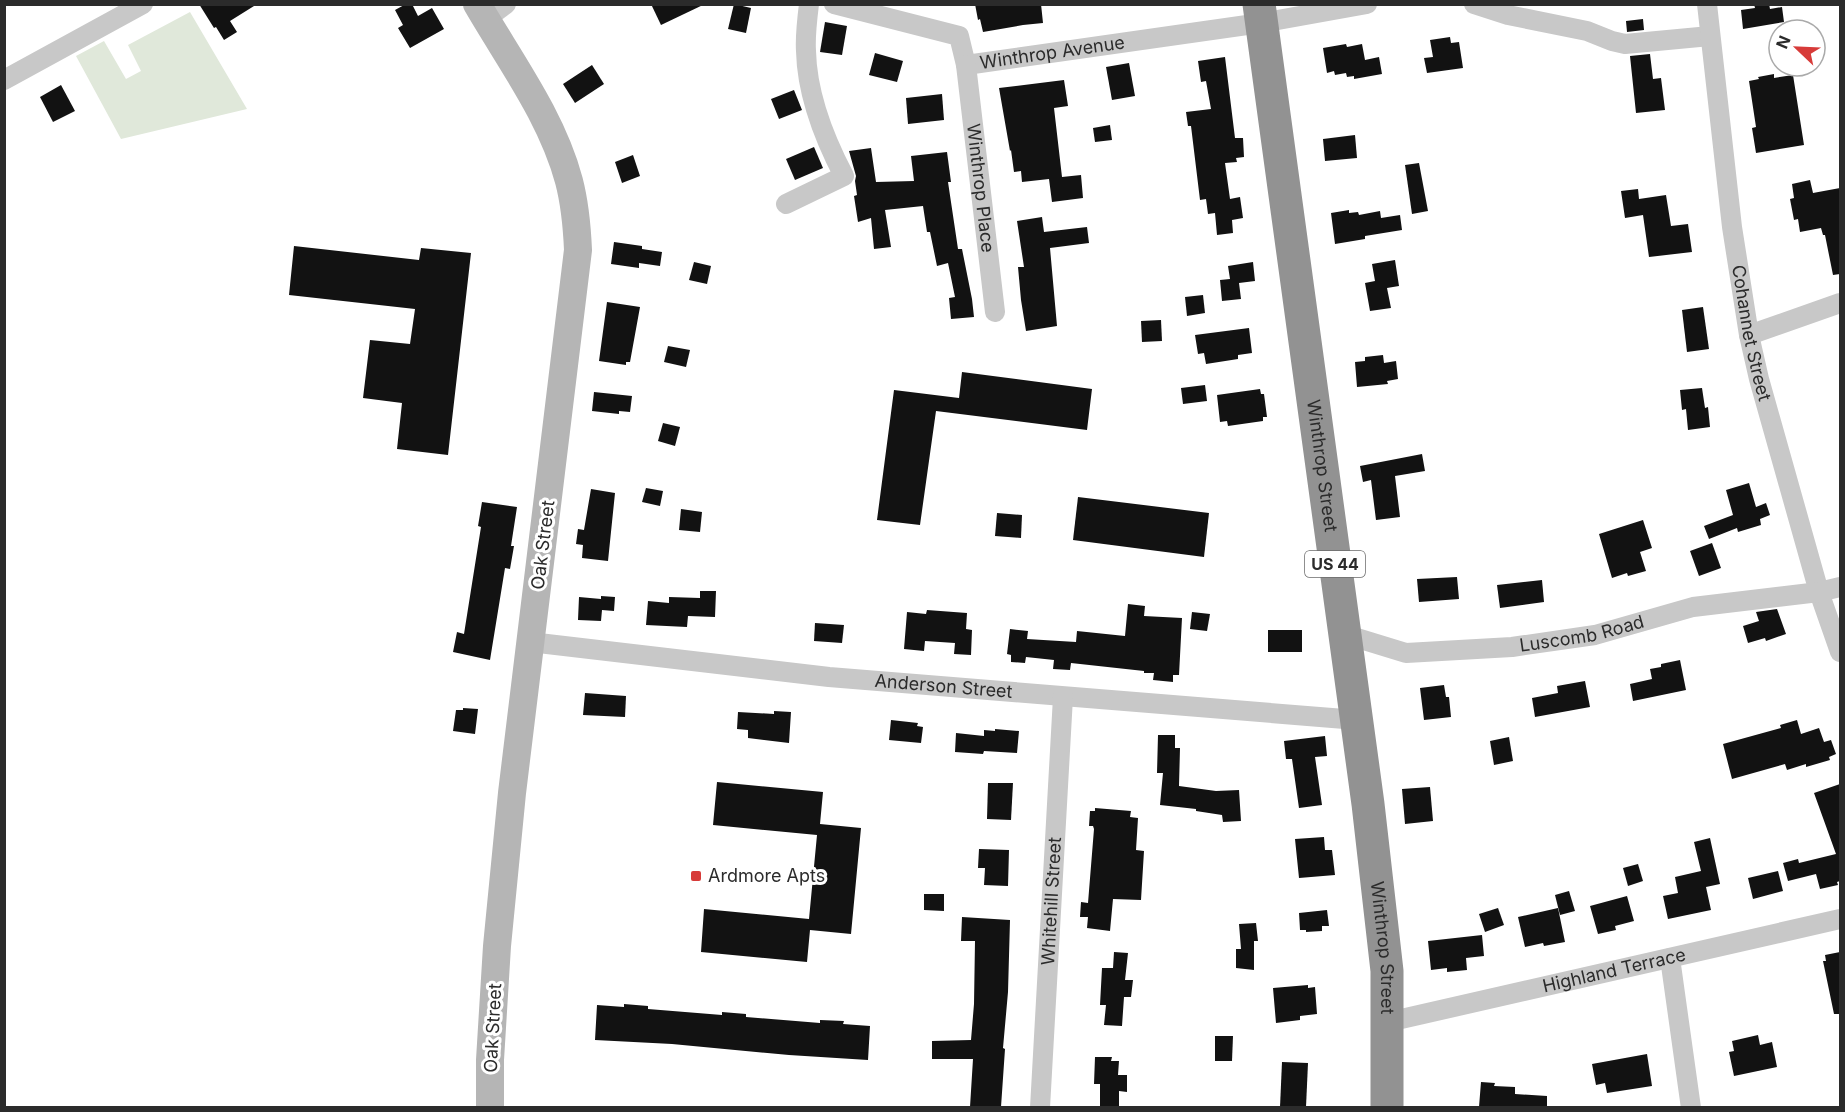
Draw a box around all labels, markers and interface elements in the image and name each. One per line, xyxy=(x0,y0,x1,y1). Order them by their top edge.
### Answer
north arrow xyxy=(1767,18,1827,78)
street label: Winthrop Avenue xyxy=(978,32,1126,73)
text: N xyxy=(1772,33,1795,52)
street label: Winthrop Place xyxy=(963,123,999,254)
street label: Cohannet Street xyxy=(1728,263,1776,403)
street label: Winthrop Street xyxy=(1303,398,1342,533)
street label: Oak Street xyxy=(527,499,558,591)
road number: US 44 xyxy=(1305,551,1365,577)
street label: Luscomb Road xyxy=(1518,611,1646,656)
street label: Anderson Street xyxy=(874,670,1013,702)
street label: Whitehill Street xyxy=(1037,836,1065,966)
place label: Ardmore Apts xyxy=(708,865,825,886)
marker: Ardmore Apts xyxy=(689,869,703,883)
street label: Winthrop Street xyxy=(1367,880,1398,1014)
street label: Highland Terrace xyxy=(1541,943,1688,996)
street label: Oak Street xyxy=(480,983,505,1073)

